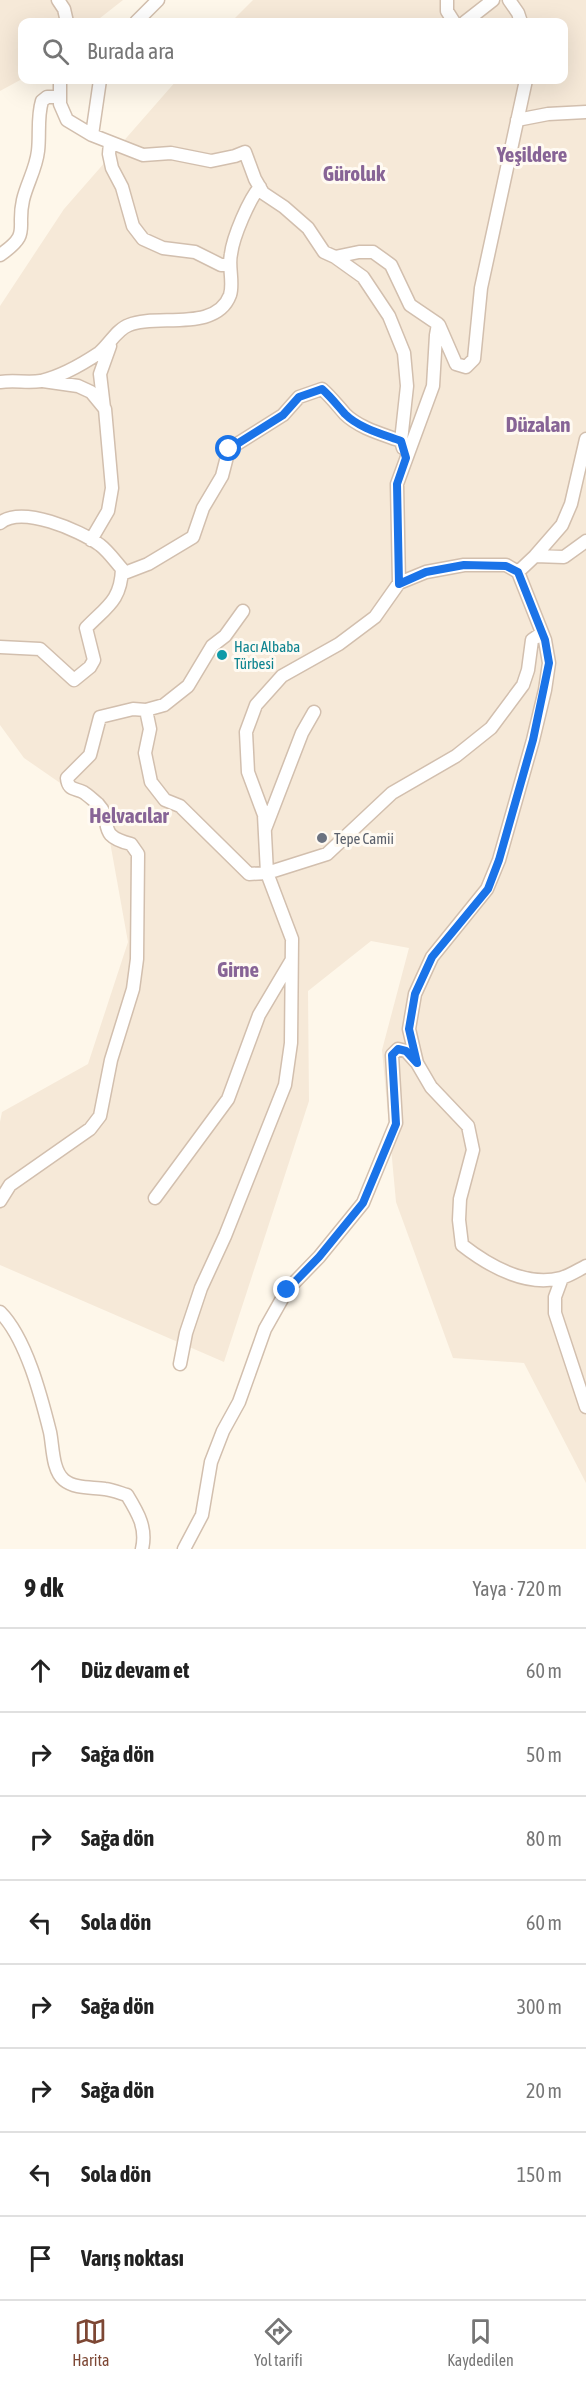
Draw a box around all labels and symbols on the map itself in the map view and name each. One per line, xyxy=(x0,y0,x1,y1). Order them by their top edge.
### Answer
district label: Yeşildere xyxy=(496,142,567,166)
district label: Güroluk xyxy=(323,161,386,185)
district label: Düzalan xyxy=(506,412,570,436)
route start xyxy=(215,435,241,461)
place label: Hacı Albaba Türbesi xyxy=(234,638,300,672)
marker: Hacı Albaba Türbesi xyxy=(215,648,229,662)
district label: Helvacılar xyxy=(89,803,170,827)
place label: Tepe Camii xyxy=(334,830,394,847)
marker: Tepe Camii xyxy=(315,831,329,845)
district label: Girne xyxy=(217,957,259,981)
route end xyxy=(273,1276,299,1302)

